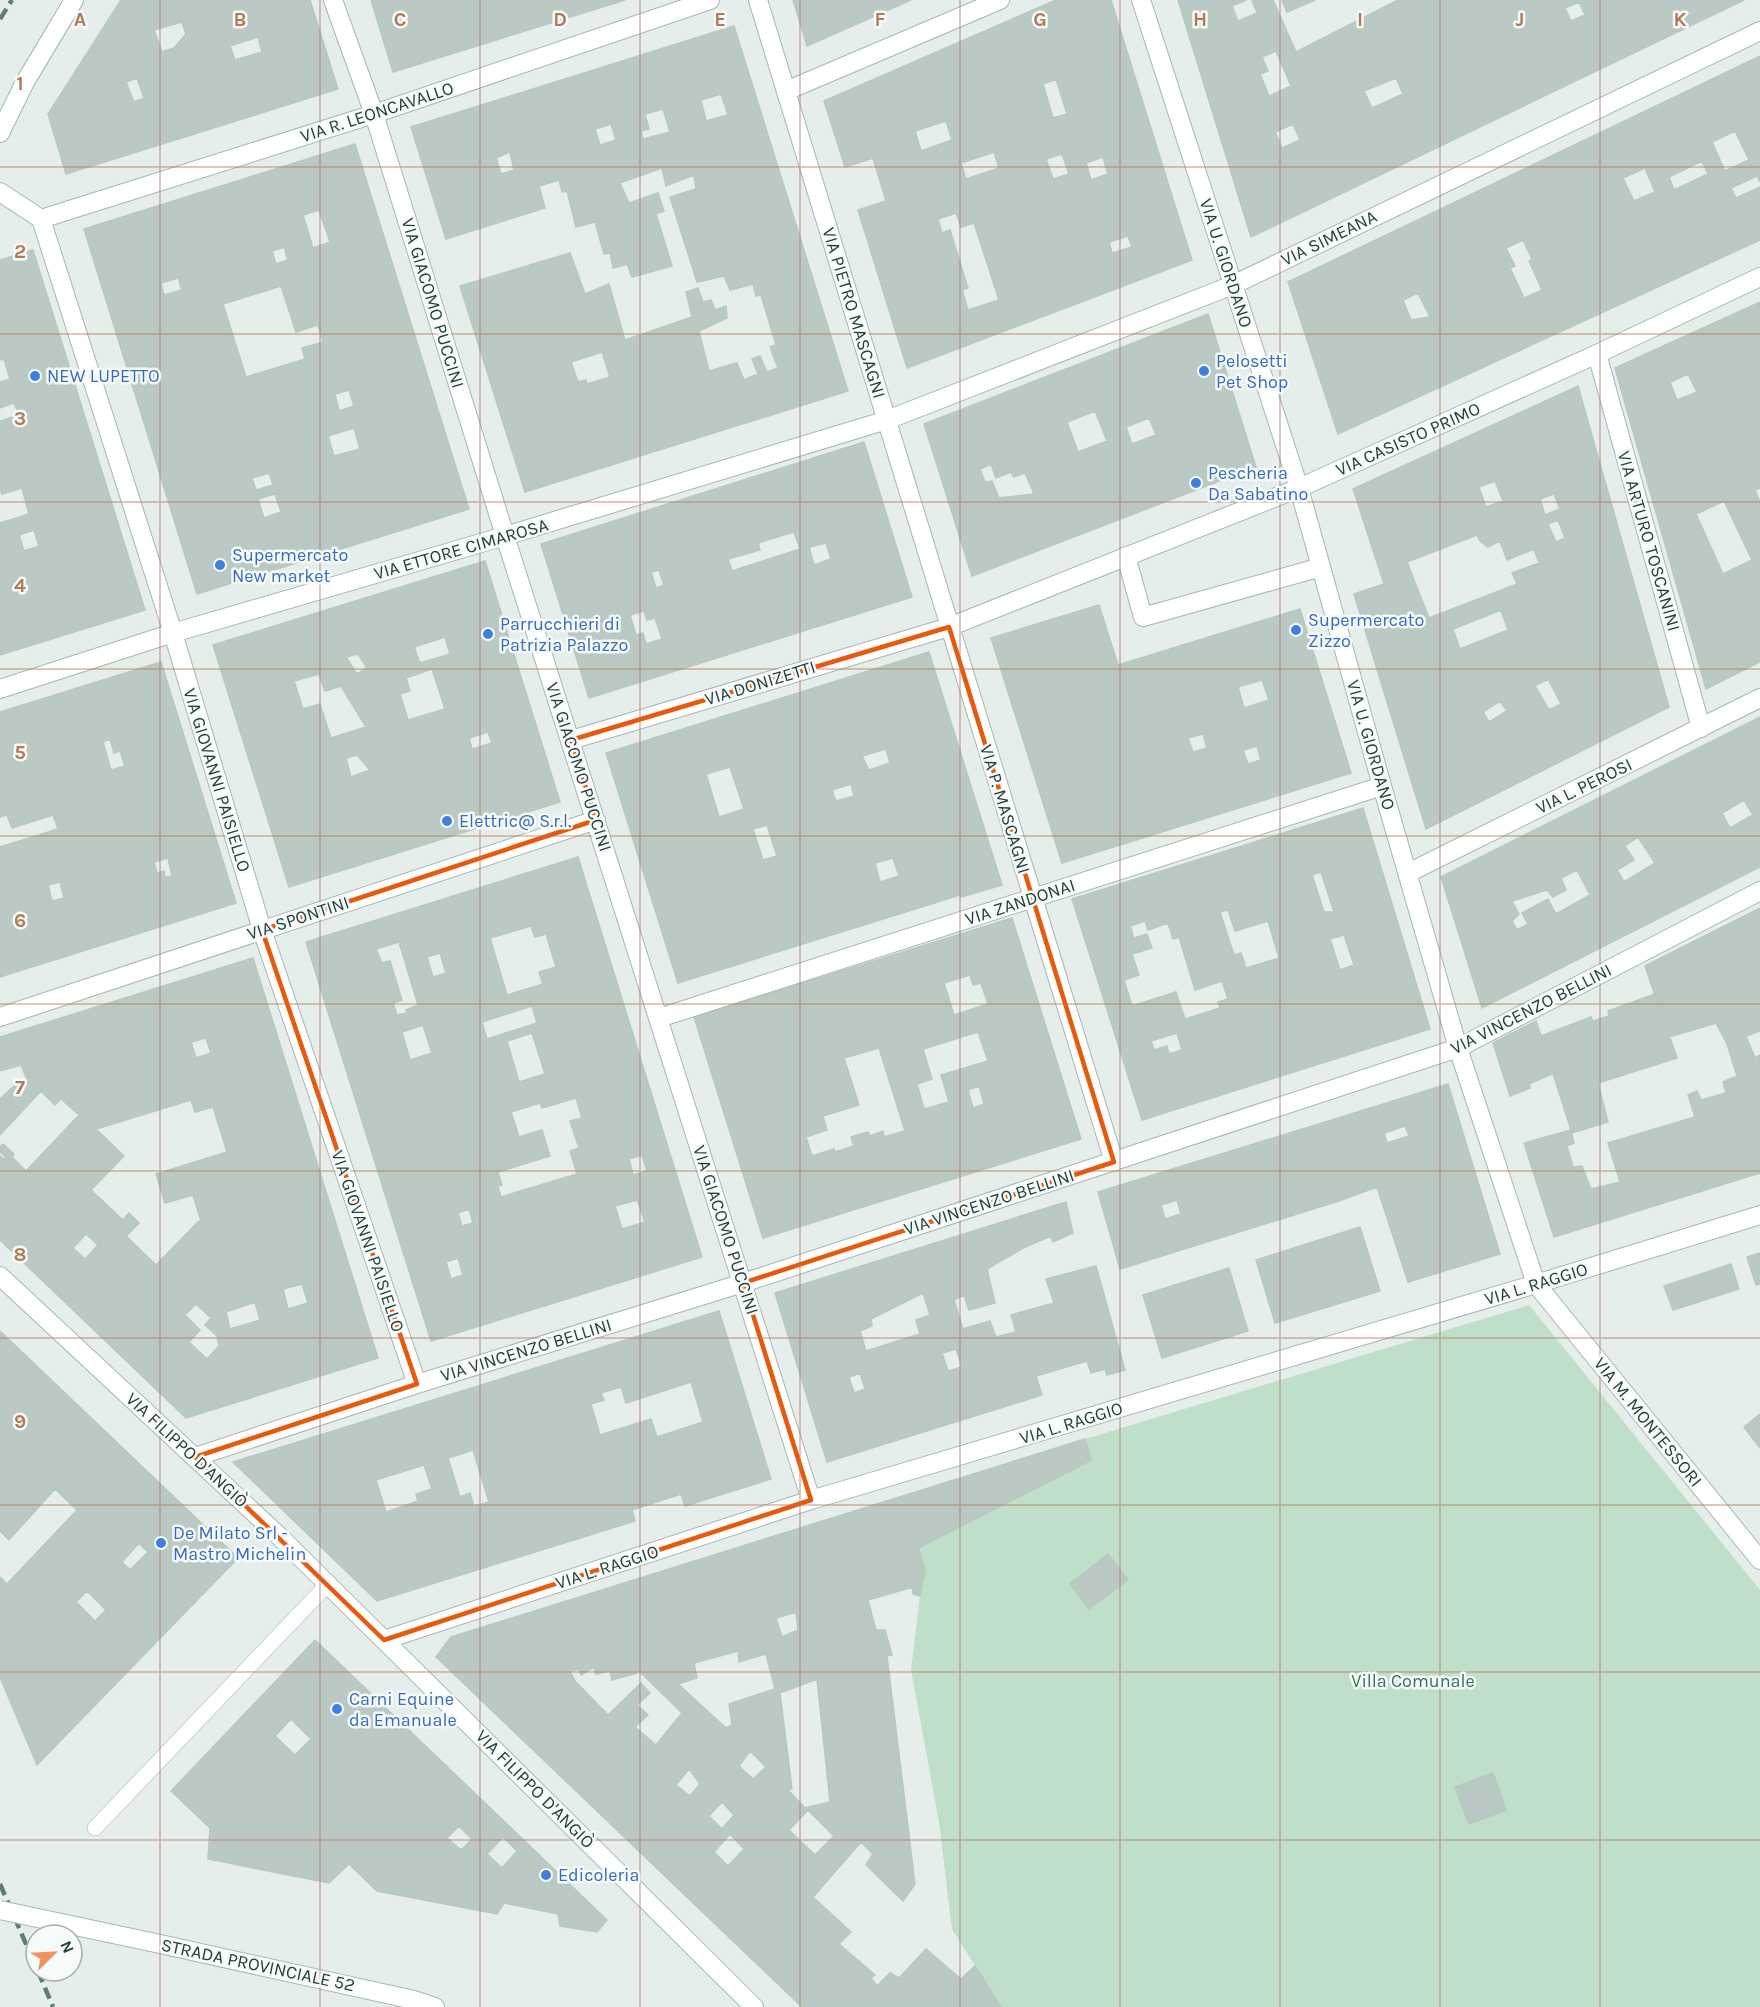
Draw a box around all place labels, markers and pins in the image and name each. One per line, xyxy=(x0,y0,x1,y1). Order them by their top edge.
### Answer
place label: Pelosetti Pet Shop xyxy=(1216,350,1288,393)
marker: Pelosetti Pet Shop xyxy=(1197,364,1211,378)
place label: NEW LUPETTO xyxy=(47,365,160,387)
marker: NEW LUPETTO xyxy=(28,369,42,383)
place label: Pescheria Da Sabatino xyxy=(1208,462,1308,505)
marker: Pescheria Da Sabatino xyxy=(1189,476,1203,490)
place label: Supermercato New market xyxy=(232,544,348,587)
marker: Supermercato New market xyxy=(213,558,227,572)
place label: Supermercato Zizzo xyxy=(1308,609,1424,652)
place label: Parrucchieri di Patrizia Palazzo xyxy=(500,613,628,656)
marker: Supermercato Zizzo xyxy=(1289,623,1303,637)
marker: Parrucchieri di Patrizia Palazzo xyxy=(481,627,495,641)
place label: Elettric@ S.r.l. xyxy=(459,810,571,832)
marker: Elettric@ S.r.l. xyxy=(440,814,454,828)
place label: De Milato Srl - Mastro Michelin xyxy=(173,1522,306,1565)
marker: De Milato Srl - Mastro Michelin xyxy=(154,1536,168,1550)
place label: Carni Equine da Emanuale xyxy=(349,1688,457,1731)
marker: Carni Equine da Emanuale xyxy=(330,1702,344,1716)
place label: Edicoleria xyxy=(558,1864,639,1886)
marker: Edicoleria xyxy=(539,1868,553,1882)

